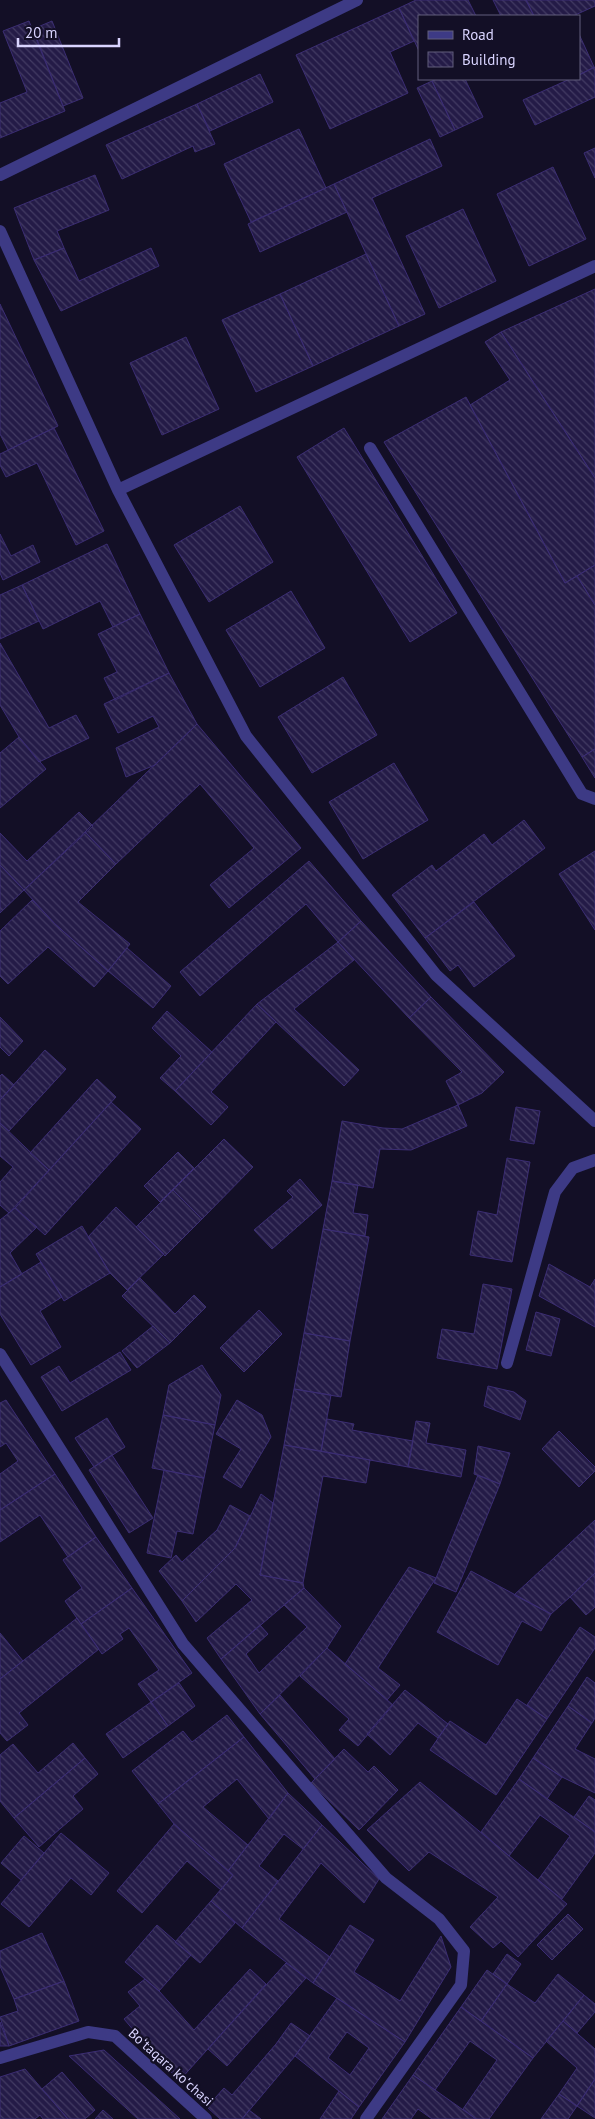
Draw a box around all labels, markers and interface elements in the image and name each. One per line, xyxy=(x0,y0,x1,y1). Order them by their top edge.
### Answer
scale bar xyxy=(18,15,119,47)
legend xyxy=(418,15,580,80)
text: 20 m xyxy=(25,23,58,42)
text: Road xyxy=(462,25,494,44)
text: Building xyxy=(462,50,516,69)
street label: Boʻtaqara koʻchasi xyxy=(125,2024,217,2110)

